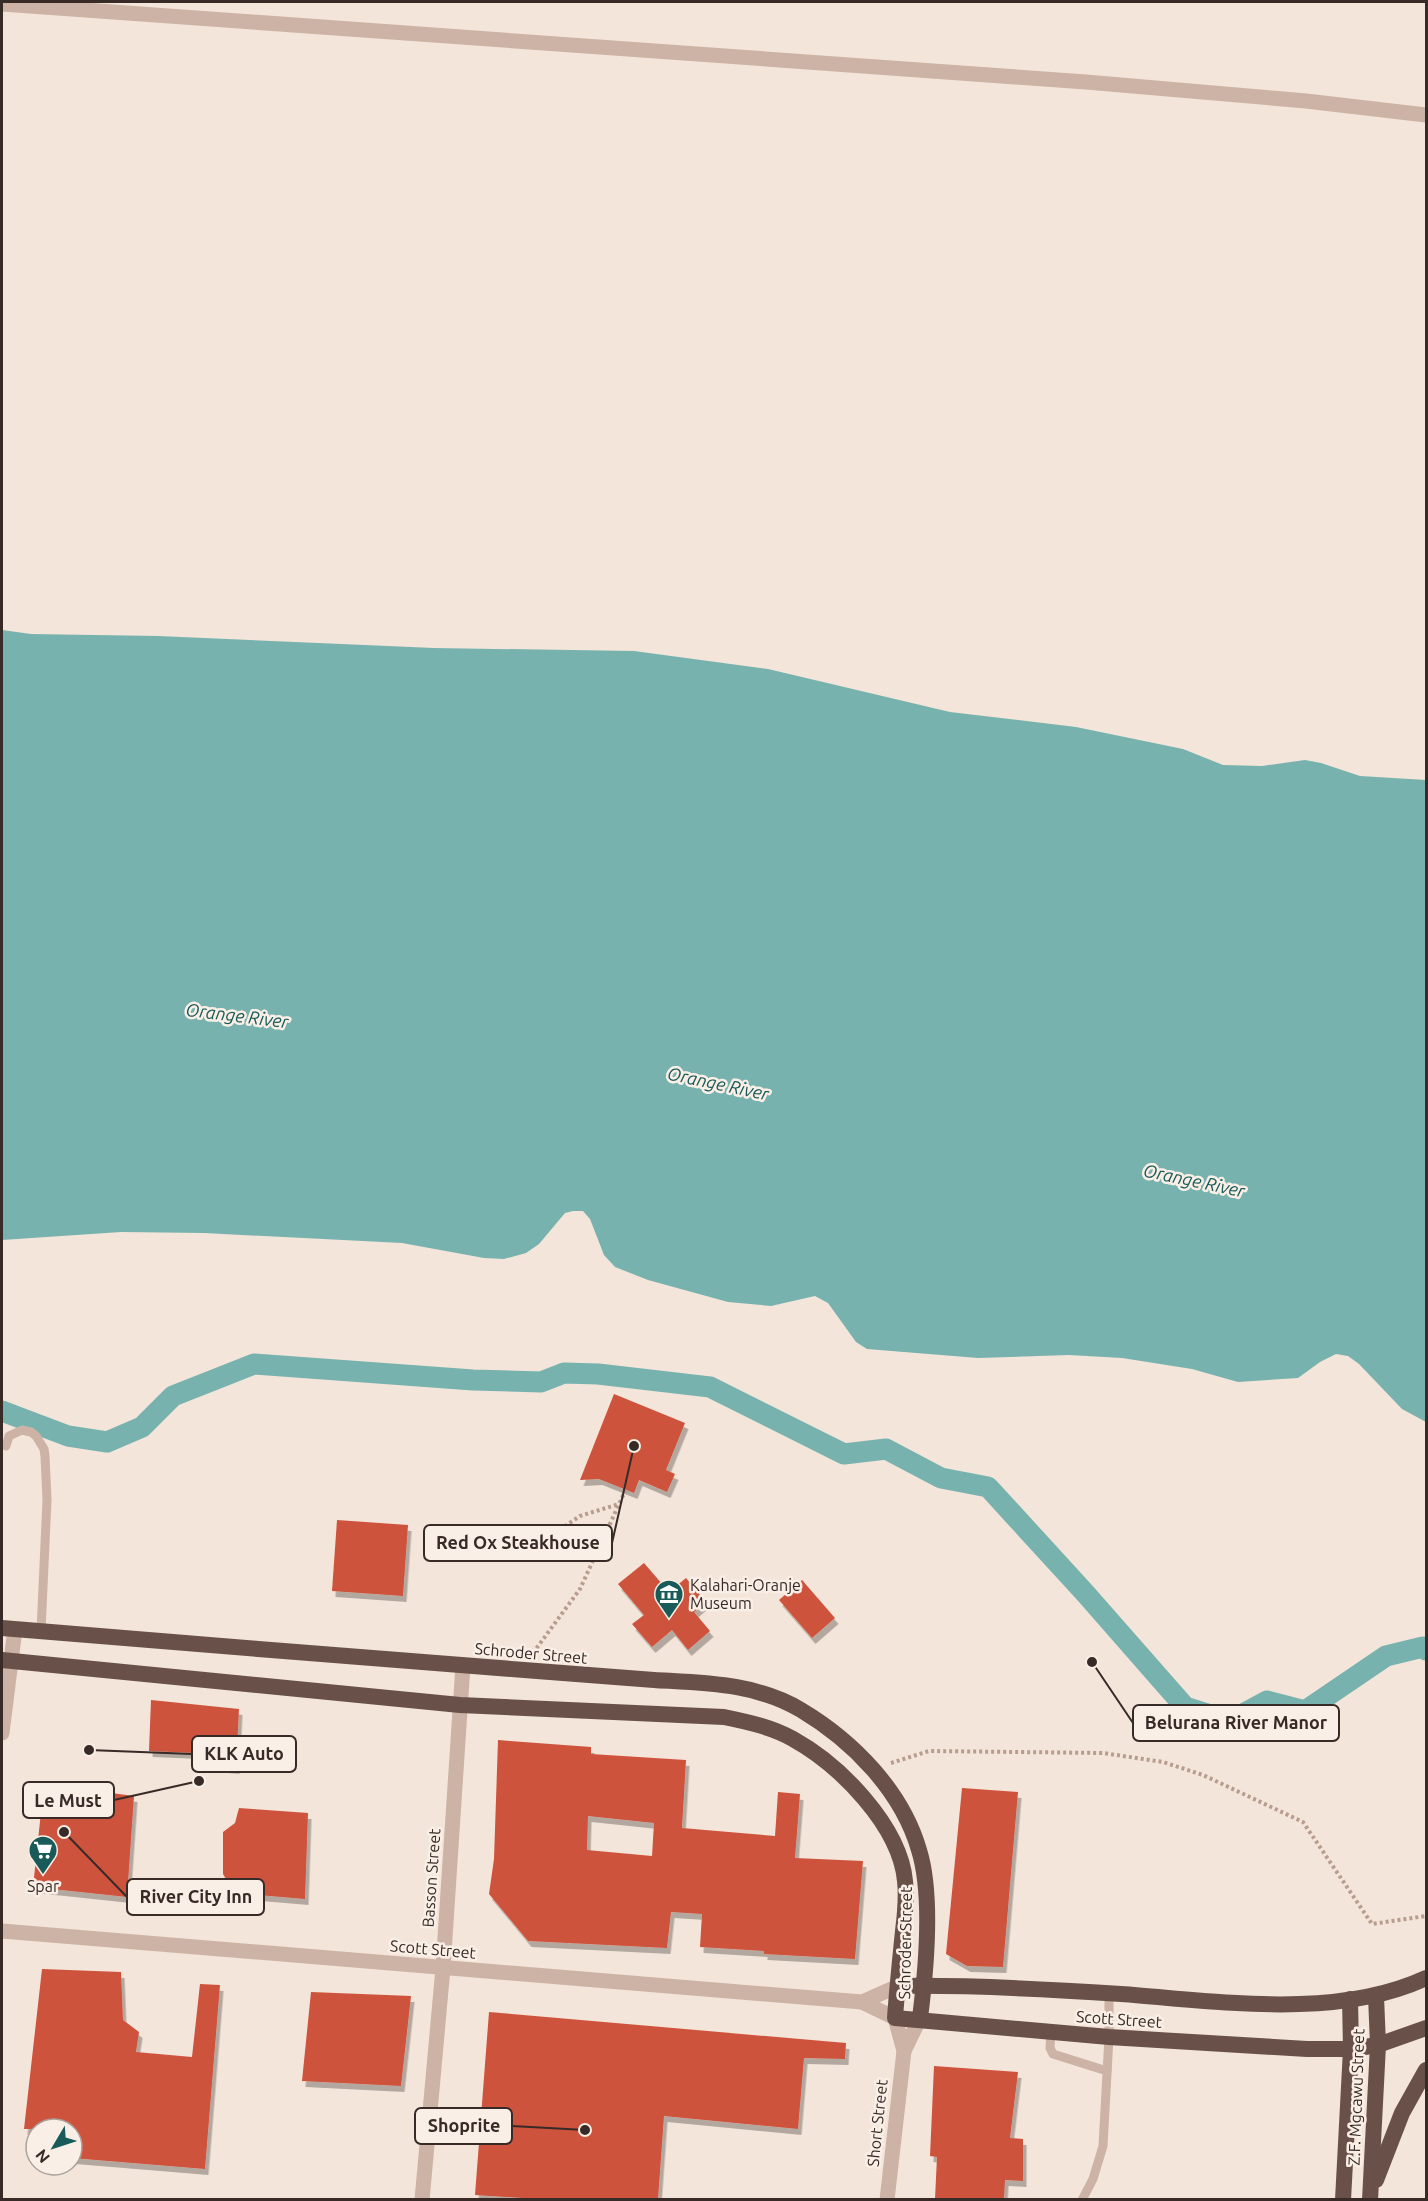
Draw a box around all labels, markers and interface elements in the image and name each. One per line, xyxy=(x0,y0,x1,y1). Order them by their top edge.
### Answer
water label: Orange River xyxy=(185,999,291,1031)
water label: Orange River xyxy=(666,1063,772,1104)
water label: Orange River xyxy=(1142,1160,1248,1201)
callout: Red Ox Steakhouse xyxy=(424,1525,612,1561)
text: Red Ox Steakhouse xyxy=(436,1532,600,1552)
place label: Kalahari-Oranje Museum xyxy=(690,1576,801,1612)
museum icon: Kalahari-Oranje Museum xyxy=(653,1578,685,1620)
street label: Schroder Street xyxy=(474,1639,589,1667)
callout: Belurana River Manor xyxy=(1133,1705,1339,1741)
text: Belurana River Manor xyxy=(1145,1712,1328,1732)
callout: KLK Auto xyxy=(192,1736,296,1772)
text: KLK Auto xyxy=(204,1743,284,1763)
callout: Le Must xyxy=(23,1782,114,1818)
text: Le Must xyxy=(34,1790,102,1810)
street label: Basson Street xyxy=(419,1827,443,1928)
supermarket icon: Spar xyxy=(27,1834,59,1876)
place label: Spar xyxy=(27,1877,59,1895)
callout: River City Inn xyxy=(127,1879,264,1915)
text: River City Inn xyxy=(140,1886,252,1906)
street label: Schroder Street xyxy=(895,1886,915,2000)
street label: Scott Street xyxy=(389,1936,477,1962)
street label: Scott Street xyxy=(1075,2007,1163,2031)
street label: Z.F. Mgcawu Street xyxy=(1345,2028,1367,2166)
street label: Short Street xyxy=(863,2078,891,2167)
callout: Shoprite xyxy=(415,2108,512,2144)
text: Shoprite xyxy=(428,2115,500,2135)
north arrow xyxy=(24,2117,84,2177)
text: N xyxy=(32,2146,53,2167)

